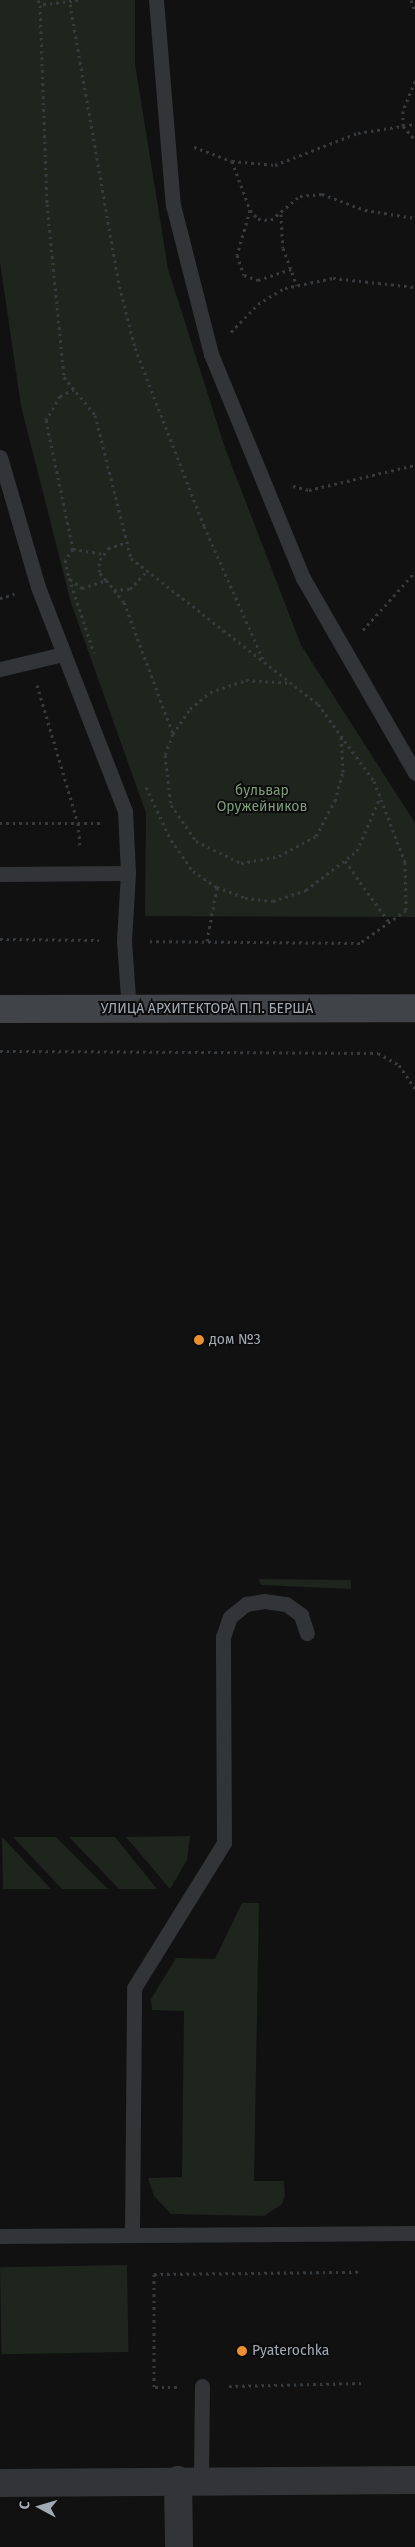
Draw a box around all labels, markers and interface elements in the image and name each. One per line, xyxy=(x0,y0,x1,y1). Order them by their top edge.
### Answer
park label: бульвар Оружейников xyxy=(217,783,307,816)
street label: УЛИЦА АРХИТЕКТОРА П.П. БЕРША xyxy=(101,1001,313,1017)
place label: дом №3 xyxy=(209,1332,261,1348)
marker: дом №3 xyxy=(193,1334,205,1346)
place label: Pyaterochka xyxy=(252,2343,329,2359)
marker: Pyaterochka xyxy=(236,2345,248,2357)
north arrow xyxy=(15,2482,65,2532)
text: С xyxy=(16,2500,33,2510)

